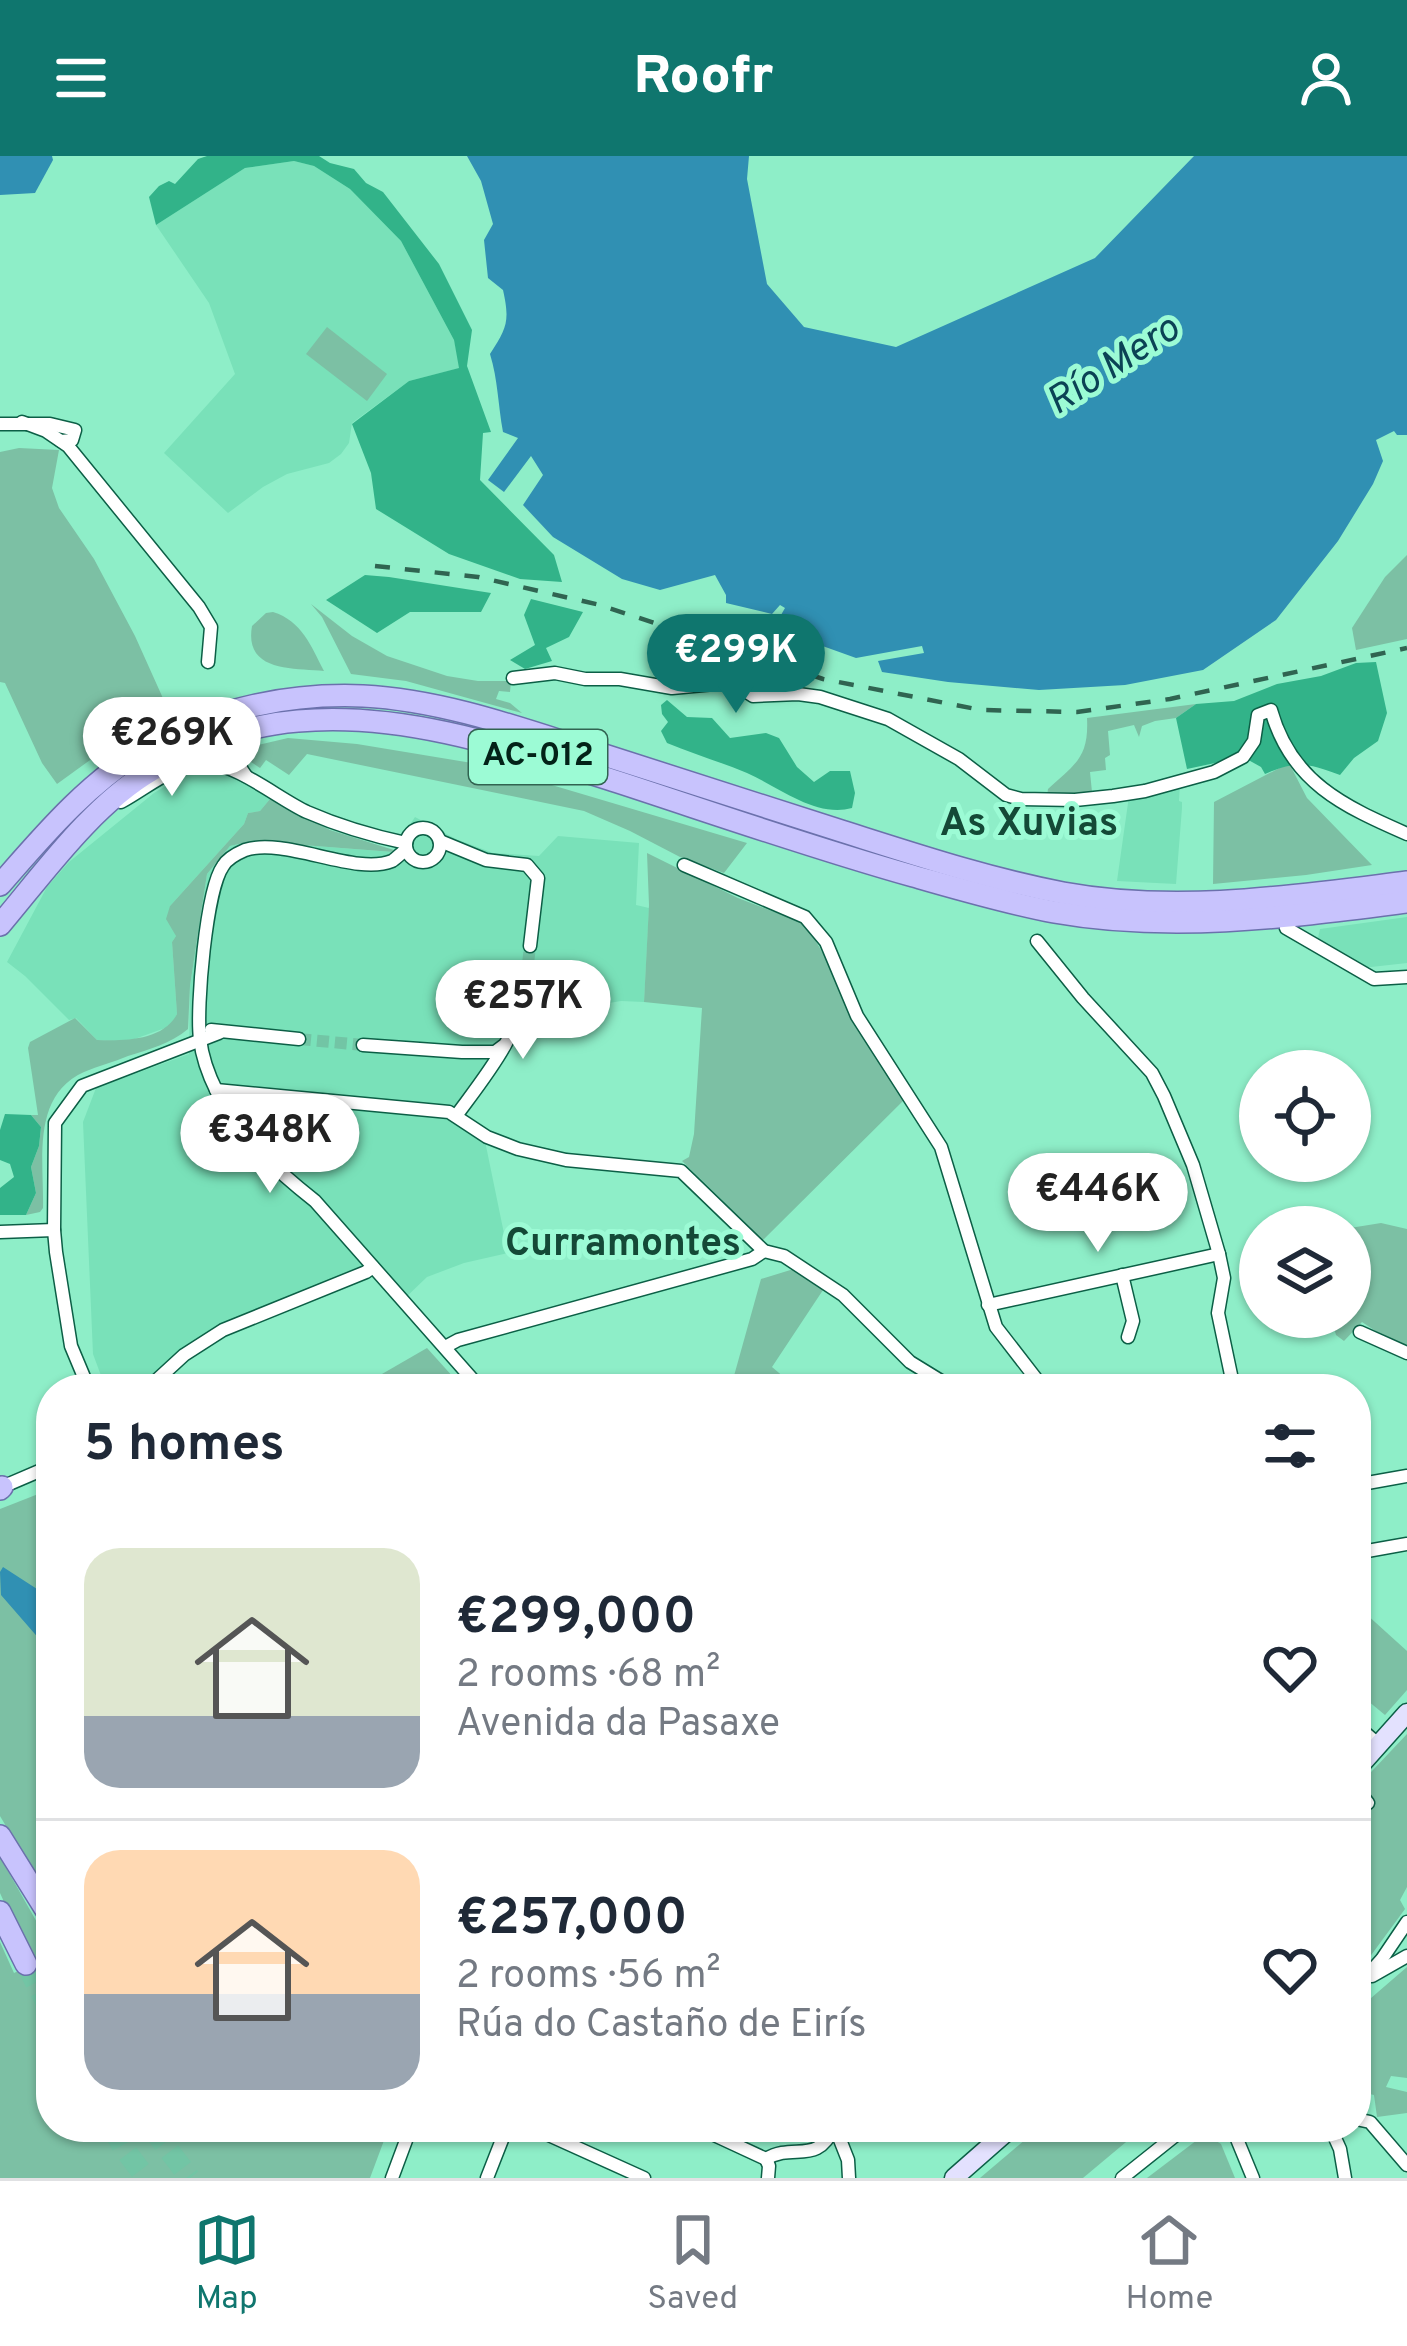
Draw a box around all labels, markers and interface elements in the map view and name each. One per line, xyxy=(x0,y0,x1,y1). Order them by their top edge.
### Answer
text: Roofr xyxy=(633,44,774,113)
icon: menu xyxy=(48,45,114,111)
icon: person xyxy=(1293,45,1359,111)
water label: Río Mero xyxy=(1038,306,1190,428)
pin: €299K xyxy=(652,614,820,716)
text: €299K xyxy=(674,628,798,677)
pin: €269K xyxy=(88,697,256,799)
text: €269K xyxy=(110,711,234,760)
road number: AC-012 xyxy=(469,730,607,784)
district label: As Xuvias xyxy=(940,801,1118,850)
pin: €257K xyxy=(439,960,607,1062)
text: €257K xyxy=(463,974,583,1023)
map controls xyxy=(1239,1050,1371,1338)
button: locate xyxy=(1239,1050,1371,1182)
pin: €348K xyxy=(186,1094,354,1196)
text: €348K xyxy=(207,1108,333,1157)
pin: €446K xyxy=(1014,1153,1182,1255)
text: €446K xyxy=(1035,1167,1161,1216)
button: layers xyxy=(1239,1206,1371,1338)
district label: Curramontes xyxy=(505,1221,741,1270)
icon: filters xyxy=(1257,1413,1323,1479)
text: 5 homes xyxy=(84,1414,285,1479)
text: €299,000 xyxy=(456,1587,696,1652)
icon: home xyxy=(180,1596,324,1740)
icon: heart xyxy=(1257,1635,1323,1701)
text: 2 rooms · 68 m² xyxy=(456,1652,720,1701)
text: Avenida da Pasaxe xyxy=(456,1701,780,1750)
text: €257,000 xyxy=(456,1888,687,1953)
icon: home xyxy=(180,1898,324,2042)
icon: heart xyxy=(1257,1937,1323,2003)
text: 2 rooms · 56 m² xyxy=(456,1953,721,2002)
text: Rúa do Castaño de Eirís xyxy=(456,2002,866,2051)
tab: Map xyxy=(194,2207,260,2321)
tab: Saved xyxy=(647,2207,738,2321)
tab: Home xyxy=(1126,2207,1213,2321)

